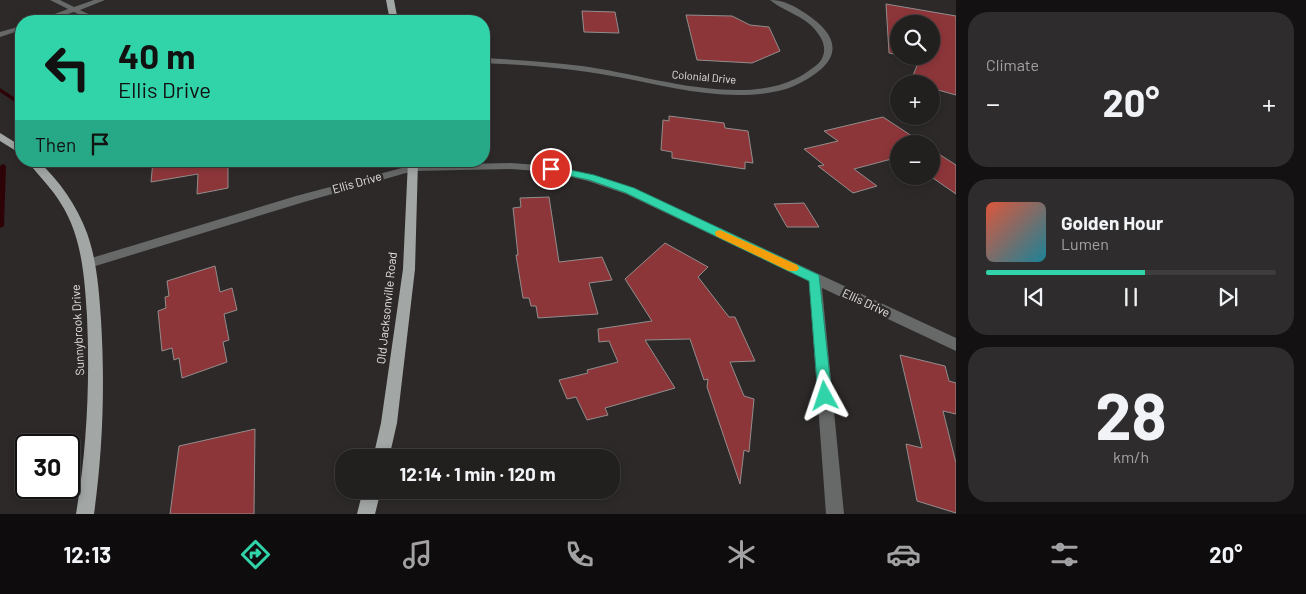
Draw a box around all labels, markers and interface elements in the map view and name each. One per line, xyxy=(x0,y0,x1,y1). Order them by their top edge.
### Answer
map controls xyxy=(890,15,940,185)
button: search xyxy=(890,15,940,65)
text: 40 m xyxy=(118,34,195,76)
icon: left xyxy=(35,35,100,100)
text: Climate xyxy=(986,55,1039,74)
street label: Colonial Drive xyxy=(671,67,737,86)
button: + xyxy=(890,75,940,125)
text: Ellis Drive xyxy=(118,76,211,102)
text: 20° xyxy=(1102,79,1160,125)
text: − xyxy=(986,86,1000,120)
text: + xyxy=(1262,86,1276,120)
icon: arrive xyxy=(86,130,114,158)
text: Then xyxy=(35,133,76,156)
button: − xyxy=(890,135,940,185)
pin xyxy=(530,148,572,190)
icon: arrive xyxy=(537,155,565,183)
street label: Ellis Drive xyxy=(330,168,383,196)
text: Golden Hour xyxy=(1061,211,1163,234)
text: Lumen xyxy=(1061,234,1109,253)
street label: Old Jacksonville Road xyxy=(373,251,399,365)
icon: previous xyxy=(1020,283,1048,311)
icon: pause xyxy=(1117,283,1145,311)
icon: next xyxy=(1214,283,1242,311)
street label: Sunnybrook Drive xyxy=(68,284,86,376)
street label: Ellis Drive xyxy=(840,285,892,319)
position arrow xyxy=(798,369,850,421)
text: 28 xyxy=(1095,375,1167,453)
speed limit sign: 30 xyxy=(15,434,80,499)
text: km/h xyxy=(1113,447,1149,466)
text: 12:14 · 1 min · 120 m xyxy=(399,462,556,485)
icon: directions xyxy=(238,537,273,572)
icon: music xyxy=(400,537,435,572)
icon: phone xyxy=(562,537,597,572)
icon: climate xyxy=(724,537,759,572)
icon: car xyxy=(886,537,921,572)
icon: filters xyxy=(1047,537,1082,572)
text: 12:13 xyxy=(63,541,111,567)
text: 20° xyxy=(1209,541,1243,567)

